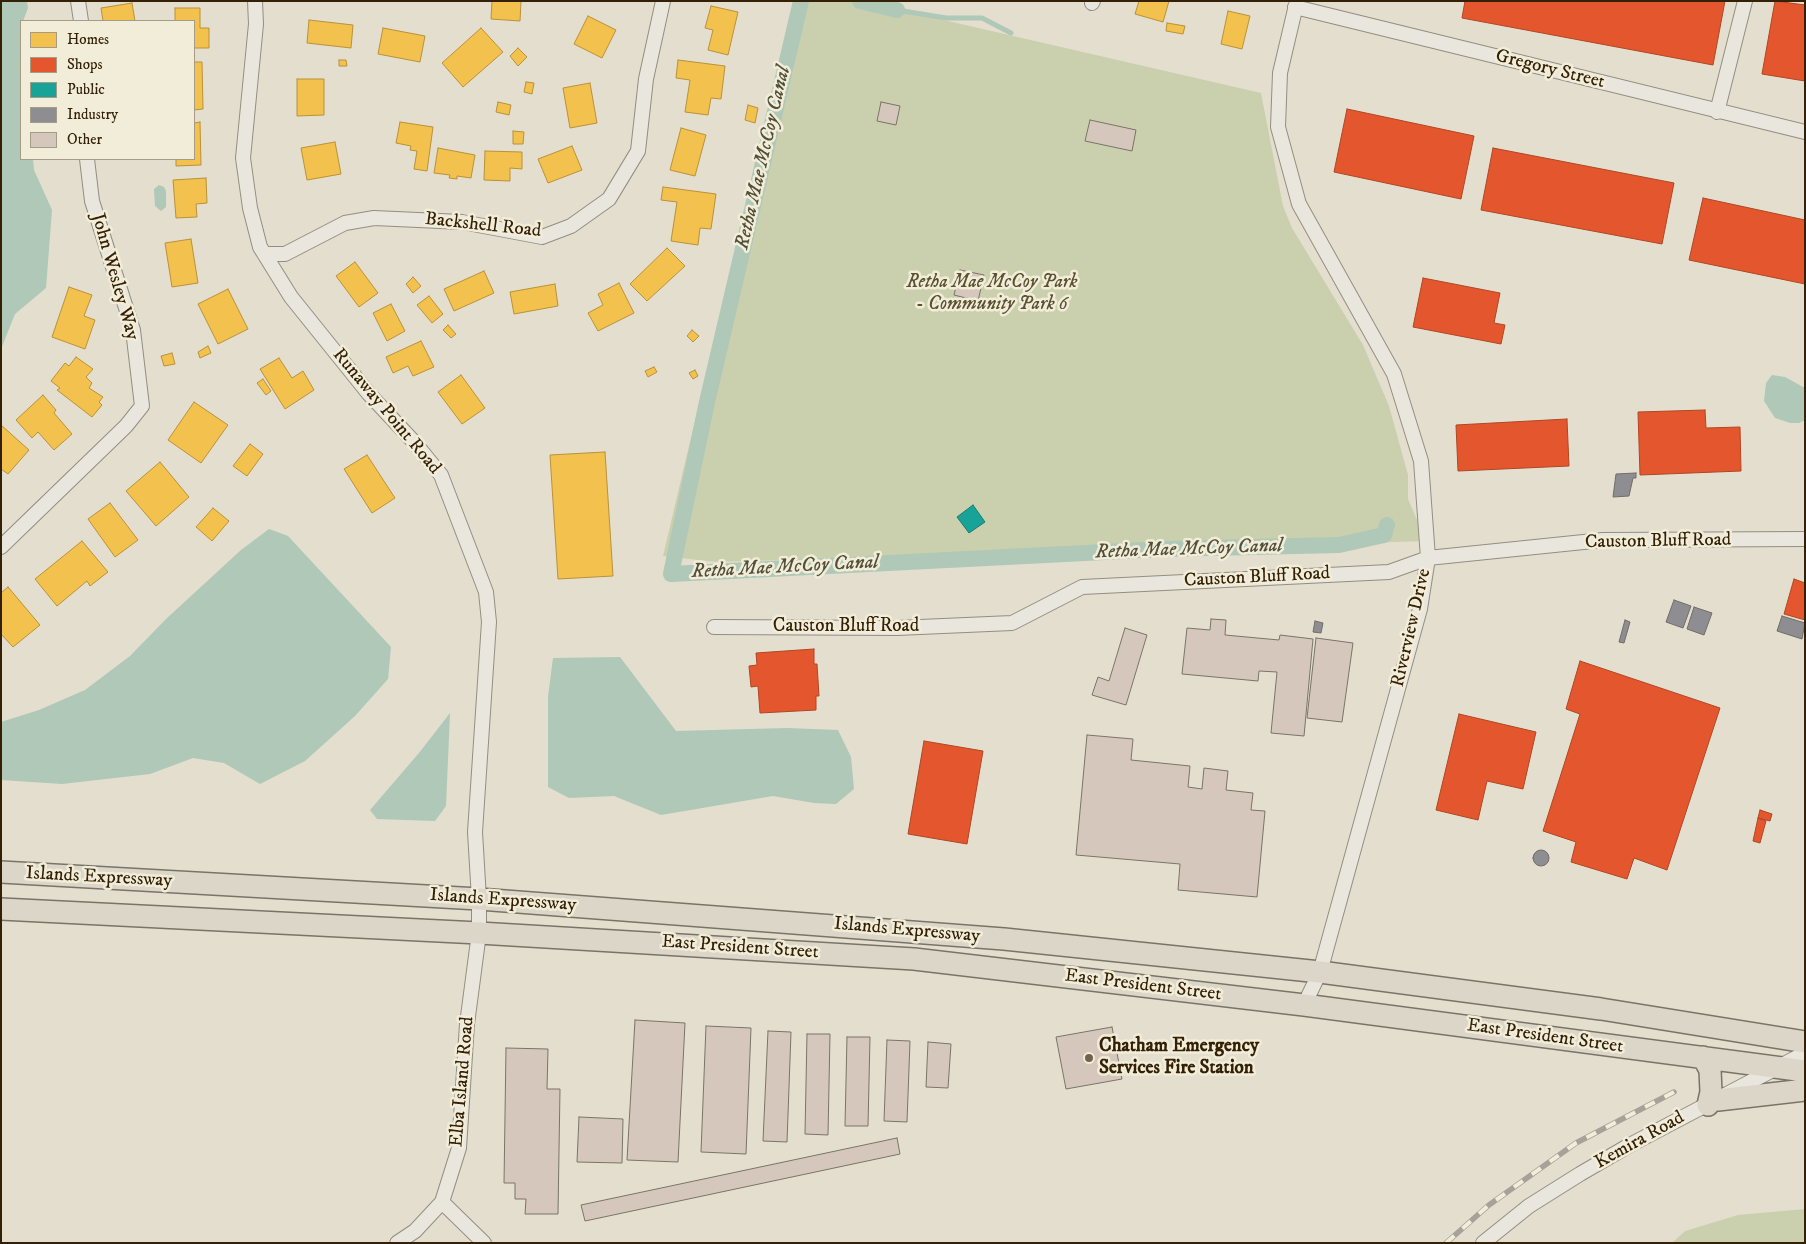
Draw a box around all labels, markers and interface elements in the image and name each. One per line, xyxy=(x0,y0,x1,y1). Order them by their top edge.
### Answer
legend xyxy=(20,20,195,160)
text: Homes xyxy=(67,30,109,49)
street label: Gregory Street xyxy=(1493,45,1607,95)
text: Shops xyxy=(67,55,103,74)
water label: Retha Mae McCoy Canal xyxy=(731,64,797,252)
text: Public xyxy=(67,80,105,99)
text: Industry xyxy=(67,105,118,124)
text: Other xyxy=(67,130,102,149)
street label: Backshell Road xyxy=(424,209,542,243)
street label: John Wesley Way xyxy=(85,211,143,343)
park label: Retha Mae McCoy Park - Community Park 6 xyxy=(906,272,1078,316)
street label: Runaway Point Road xyxy=(327,345,445,479)
street label: Causton Bluff Road xyxy=(1585,529,1731,555)
water label: Retha Mae McCoy Canal xyxy=(1095,535,1283,565)
water label: Retha Mae McCoy Canal xyxy=(691,551,879,585)
street label: Causton Bluff Road xyxy=(1183,563,1331,593)
street label: Riverview Drive xyxy=(1387,567,1437,689)
street label: Causton Bluff Road xyxy=(773,616,919,638)
street label: Islands Expressway xyxy=(25,863,173,893)
street label: Islands Expressway xyxy=(429,885,577,917)
street label: Islands Expressway xyxy=(833,913,981,949)
street label: East President Street xyxy=(661,931,819,965)
street label: East President Street xyxy=(1063,965,1223,1007)
street label: East President Street xyxy=(1465,1015,1625,1059)
street label: Elba Island Road xyxy=(446,1016,480,1148)
place label: Chatham Emergency Services Fire Station xyxy=(1099,1036,1259,1080)
marker: Chatham Emergency Services Fire Station xyxy=(1083,1052,1095,1064)
street label: Kemira Road xyxy=(1591,1107,1689,1175)

